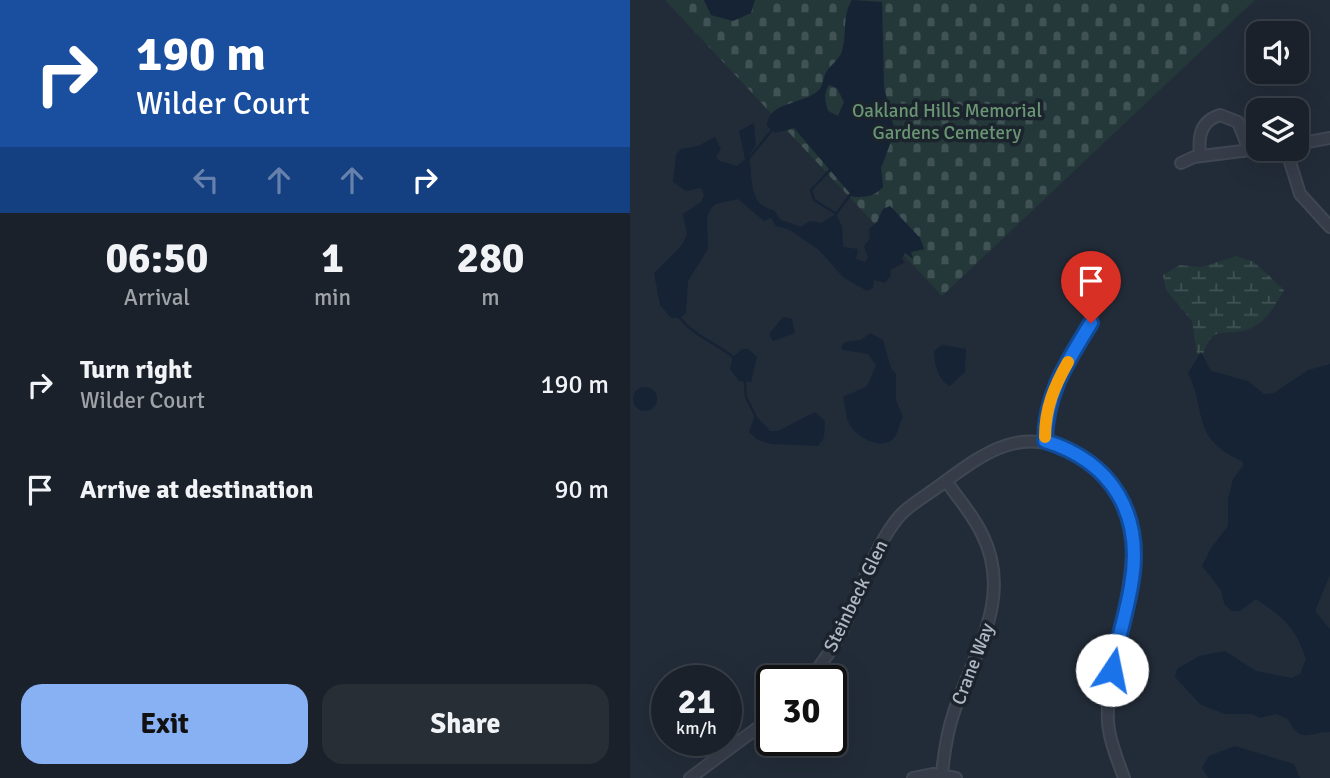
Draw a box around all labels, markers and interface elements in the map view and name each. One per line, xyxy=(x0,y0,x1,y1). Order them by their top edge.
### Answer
map controls xyxy=(1246,21,1309,161)
button: sound xyxy=(1246,21,1309,84)
text: 190 m xyxy=(136,24,266,84)
icon: right xyxy=(21,28,112,119)
text: Wilder Court xyxy=(136,84,310,123)
button: layers xyxy=(1246,98,1309,161)
park label: Oakland Hills Memorial Gardens Cemetery xyxy=(852,99,1042,145)
icon: left xyxy=(187,161,225,199)
icon: ahead xyxy=(260,161,298,199)
icon: ahead xyxy=(333,161,371,199)
icon: right xyxy=(406,161,444,199)
text: 06:50 xyxy=(105,233,209,284)
text: 1 xyxy=(321,233,344,284)
text: 280 xyxy=(456,233,525,284)
pin xyxy=(1061,251,1121,323)
icon: arrive xyxy=(1072,262,1110,300)
text: Arrival xyxy=(124,283,190,312)
text: min xyxy=(314,283,351,312)
text: m xyxy=(481,283,500,312)
text: Turn right xyxy=(80,354,192,386)
icon: right xyxy=(21,366,59,404)
text: 190 m xyxy=(540,369,609,401)
text: Wilder Court xyxy=(80,386,205,415)
icon: arrive xyxy=(21,471,59,509)
text: Arrive at destination xyxy=(80,474,313,506)
text: 90 m xyxy=(554,474,609,506)
street label: Steinbeck Glen xyxy=(819,536,893,656)
street label: Crane Way xyxy=(946,620,1000,708)
position arrow xyxy=(1075,633,1149,707)
speed limit sign: 30 xyxy=(756,665,847,756)
text: 21 xyxy=(678,680,715,723)
button: Exit xyxy=(21,684,308,764)
button: Share xyxy=(322,684,609,764)
text: km/h xyxy=(676,717,717,739)

